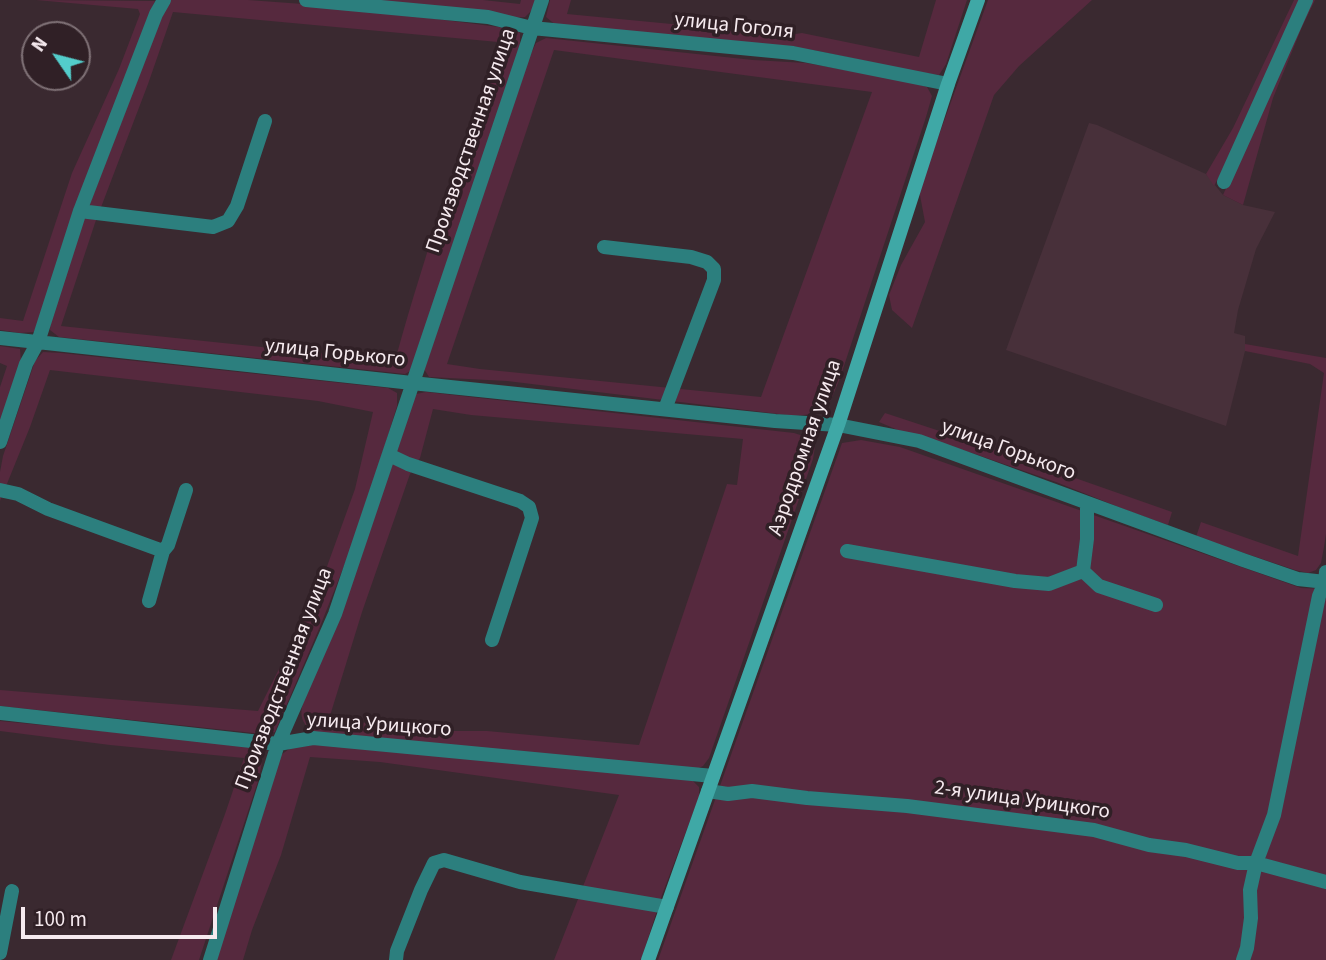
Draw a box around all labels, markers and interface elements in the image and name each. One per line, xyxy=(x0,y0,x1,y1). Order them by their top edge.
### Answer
street label: улица Гоголя xyxy=(673,8,795,46)
north arrow xyxy=(21,21,91,91)
street label: Производственная улица xyxy=(422,26,522,256)
text: N xyxy=(25,32,55,58)
street label: улица Горького xyxy=(263,334,407,374)
street label: Аэродромная улица xyxy=(764,357,848,539)
street label: улица Горького xyxy=(937,415,1079,487)
street label: Производственная улица xyxy=(231,564,339,794)
street label: улица Урицкого xyxy=(306,708,452,744)
street label: 2-я улица Урицкого xyxy=(933,776,1111,826)
scale bar xyxy=(24,894,220,938)
text: 100 m xyxy=(34,904,87,934)

